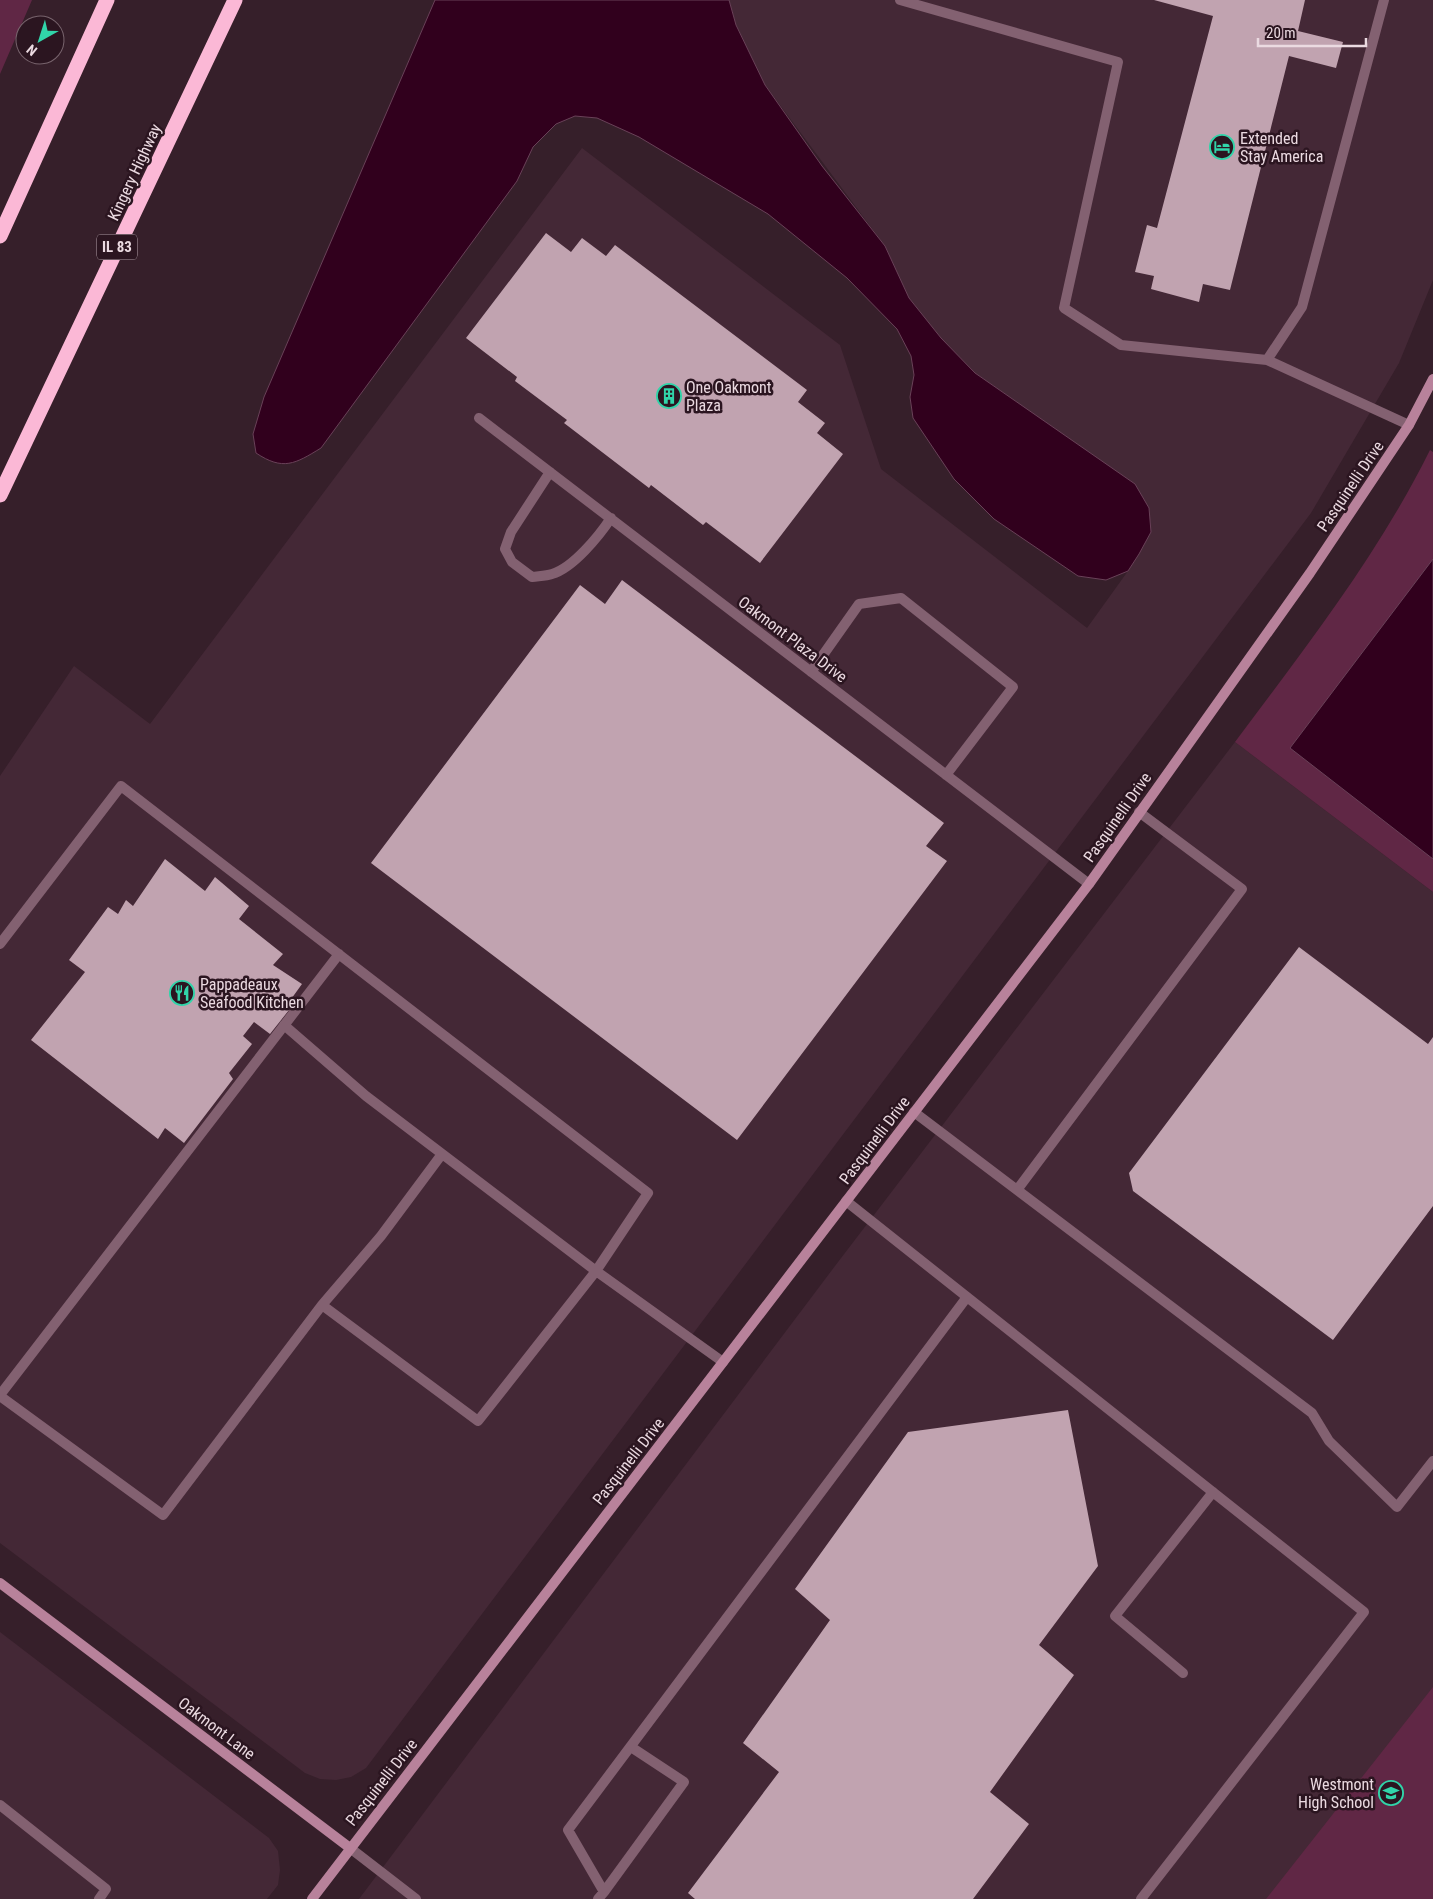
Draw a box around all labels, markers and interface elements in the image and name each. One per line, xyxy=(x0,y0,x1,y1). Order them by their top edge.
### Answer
north arrow xyxy=(15,15,65,65)
scale bar xyxy=(1258,15,1366,47)
text: 20 m xyxy=(1266,24,1296,42)
text: N xyxy=(23,41,40,59)
street label: Kingery Highway xyxy=(104,120,165,224)
place label: Extended Stay America xyxy=(1240,129,1323,166)
hotel icon: Extended Stay America xyxy=(1209,134,1235,160)
road number: IL 83 xyxy=(97,234,137,260)
place label: One Oakmont Plaza xyxy=(686,378,772,415)
building icon: One Oakmont Plaza xyxy=(656,383,682,409)
street label: Pasquinelli Drive xyxy=(1313,437,1388,535)
street label: Oakmont Plaza Drive xyxy=(735,592,851,686)
street label: Pasquinelli Drive xyxy=(1080,769,1155,866)
place label: Pappadeaux Seafood Kitchen xyxy=(200,975,304,1012)
restaurant icon: Pappadeaux Seafood Kitchen xyxy=(169,980,195,1006)
street label: Pasquinelli Drive xyxy=(835,1093,914,1188)
street label: Pasquinelli Drive xyxy=(589,1414,668,1509)
street label: Oakmont Lane xyxy=(175,1693,259,1763)
street label: Pasquinelli Drive xyxy=(342,1735,421,1830)
place label: Westmont High School xyxy=(1298,1775,1374,1812)
school or university icon: Westmont High School xyxy=(1378,1780,1404,1806)

